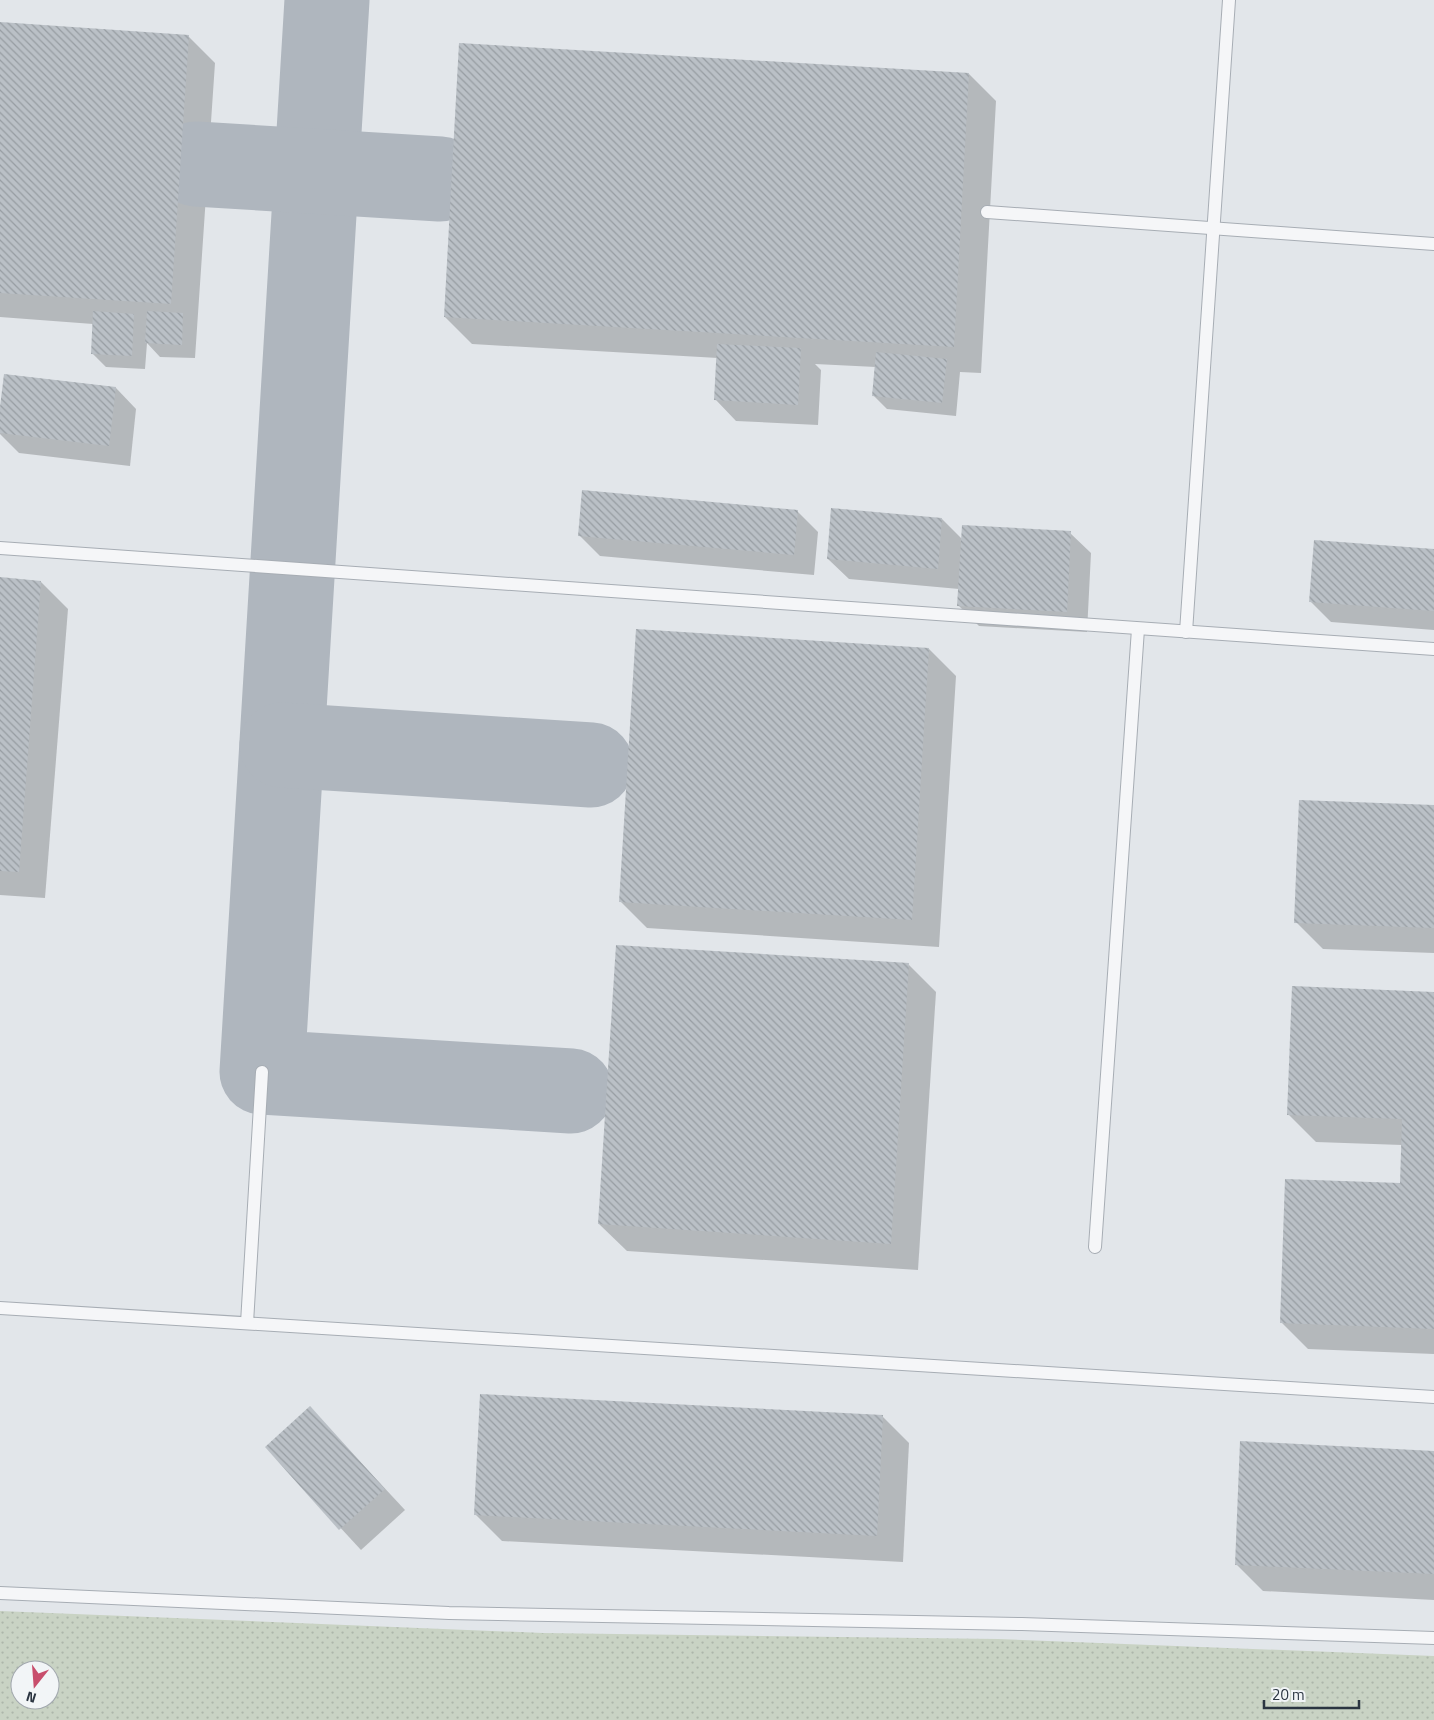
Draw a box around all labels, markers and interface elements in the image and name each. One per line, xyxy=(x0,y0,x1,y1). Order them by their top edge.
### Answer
north arrow xyxy=(10,1660,60,1710)
scale bar xyxy=(1264,1678,1359,1710)
text: 20 m xyxy=(1272,1683,1305,1706)
text: N xyxy=(23,1686,39,1709)

